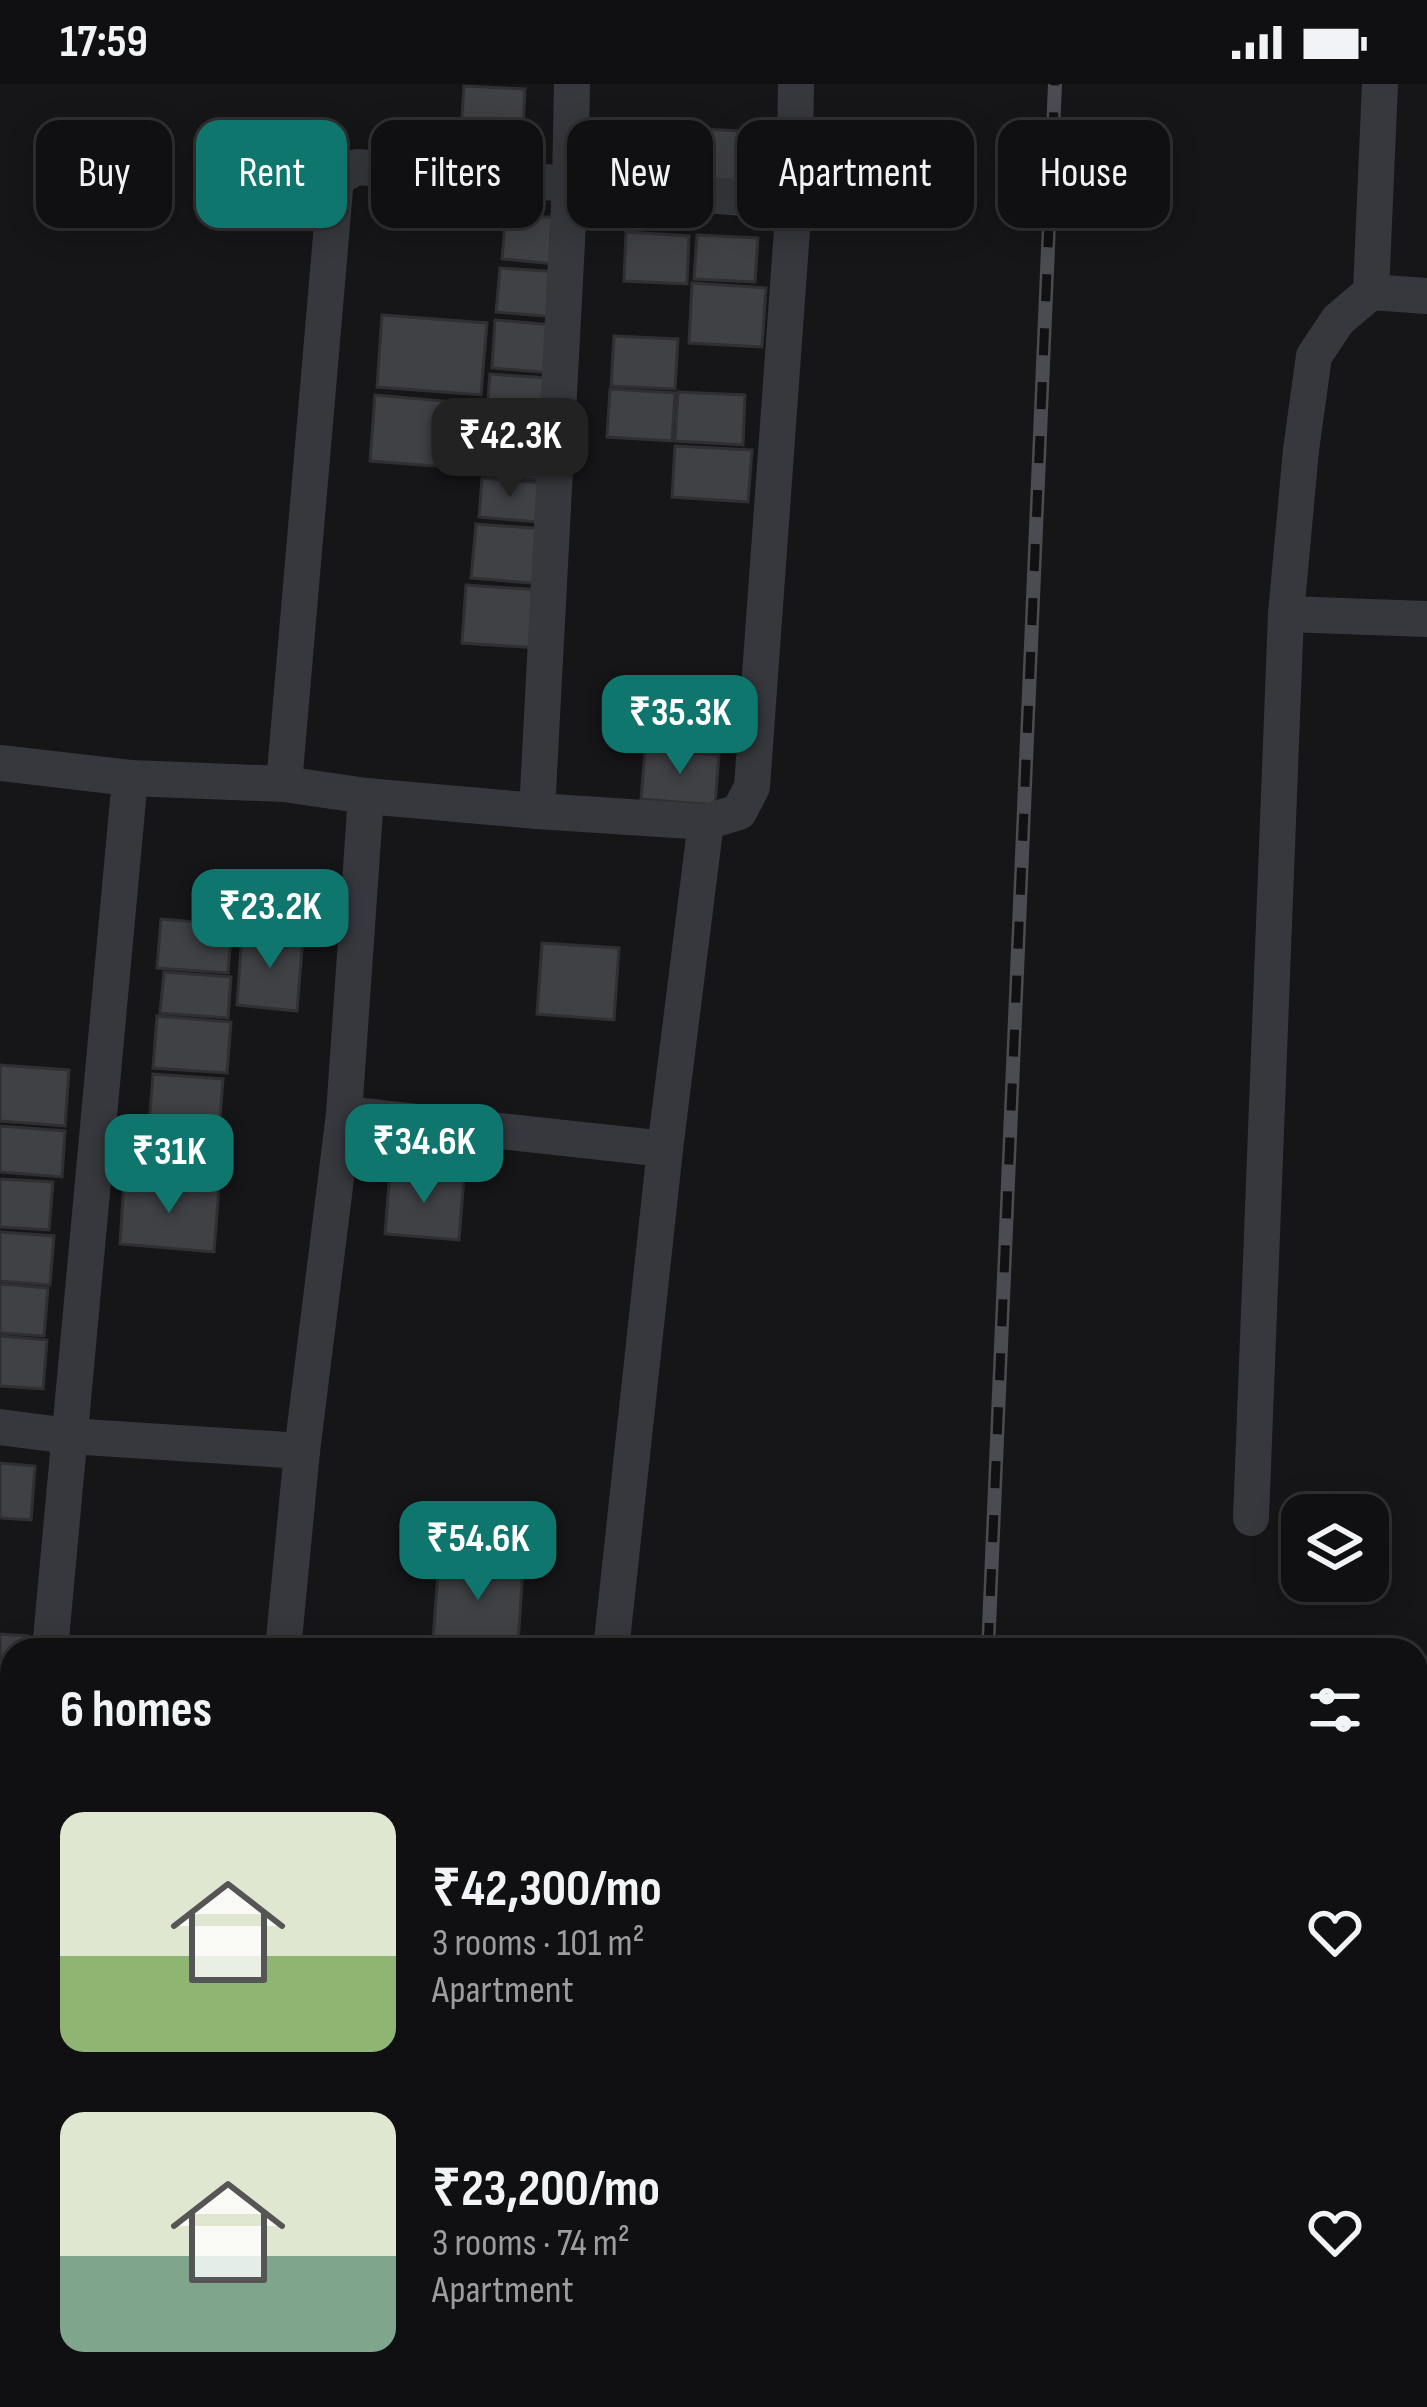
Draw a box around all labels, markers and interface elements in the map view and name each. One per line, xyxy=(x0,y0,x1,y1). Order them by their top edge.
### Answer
text: 17:59 xyxy=(60,15,148,70)
chip: Buy xyxy=(36,120,172,228)
chip: Rent xyxy=(196,120,347,228)
chip: Filters xyxy=(371,120,543,228)
chip: New xyxy=(567,120,713,228)
chip: Apartment xyxy=(737,120,974,228)
chip: House xyxy=(998,120,1170,228)
pin: ₹42.3K xyxy=(412,398,608,500)
text: ₹42.3K xyxy=(458,413,562,460)
pin: ₹35.3K xyxy=(582,675,778,777)
text: ₹35.3K xyxy=(629,690,731,737)
pin: ₹23.2K xyxy=(172,869,368,971)
text: ₹23.2K xyxy=(219,884,321,931)
pin: ₹34.6K xyxy=(326,1104,522,1206)
pin: ₹31K xyxy=(98,1114,240,1216)
text: ₹34.6K xyxy=(372,1119,476,1166)
text: ₹31K xyxy=(132,1129,206,1176)
map controls xyxy=(1281,1494,1389,1602)
button: layers xyxy=(1281,1494,1389,1602)
pin: ₹54.6K xyxy=(380,1501,576,1603)
text: ₹54.6K xyxy=(426,1516,530,1563)
icon: filters xyxy=(1302,1677,1368,1743)
text: 6 homes xyxy=(60,1680,212,1741)
text: ₹42,300/mo xyxy=(432,1859,662,1920)
icon: home xyxy=(156,1860,300,2004)
icon: heart xyxy=(1302,1899,1368,1965)
text: 3 rooms · 101 m² xyxy=(432,1920,645,1967)
text: Apartment xyxy=(432,1967,574,2014)
text: ₹23,200/mo xyxy=(432,2159,660,2220)
icon: home xyxy=(156,2160,300,2304)
icon: heart xyxy=(1302,2199,1368,2265)
text: 3 rooms · 74 m² xyxy=(432,2220,630,2267)
text: Apartment xyxy=(432,2267,574,2314)

